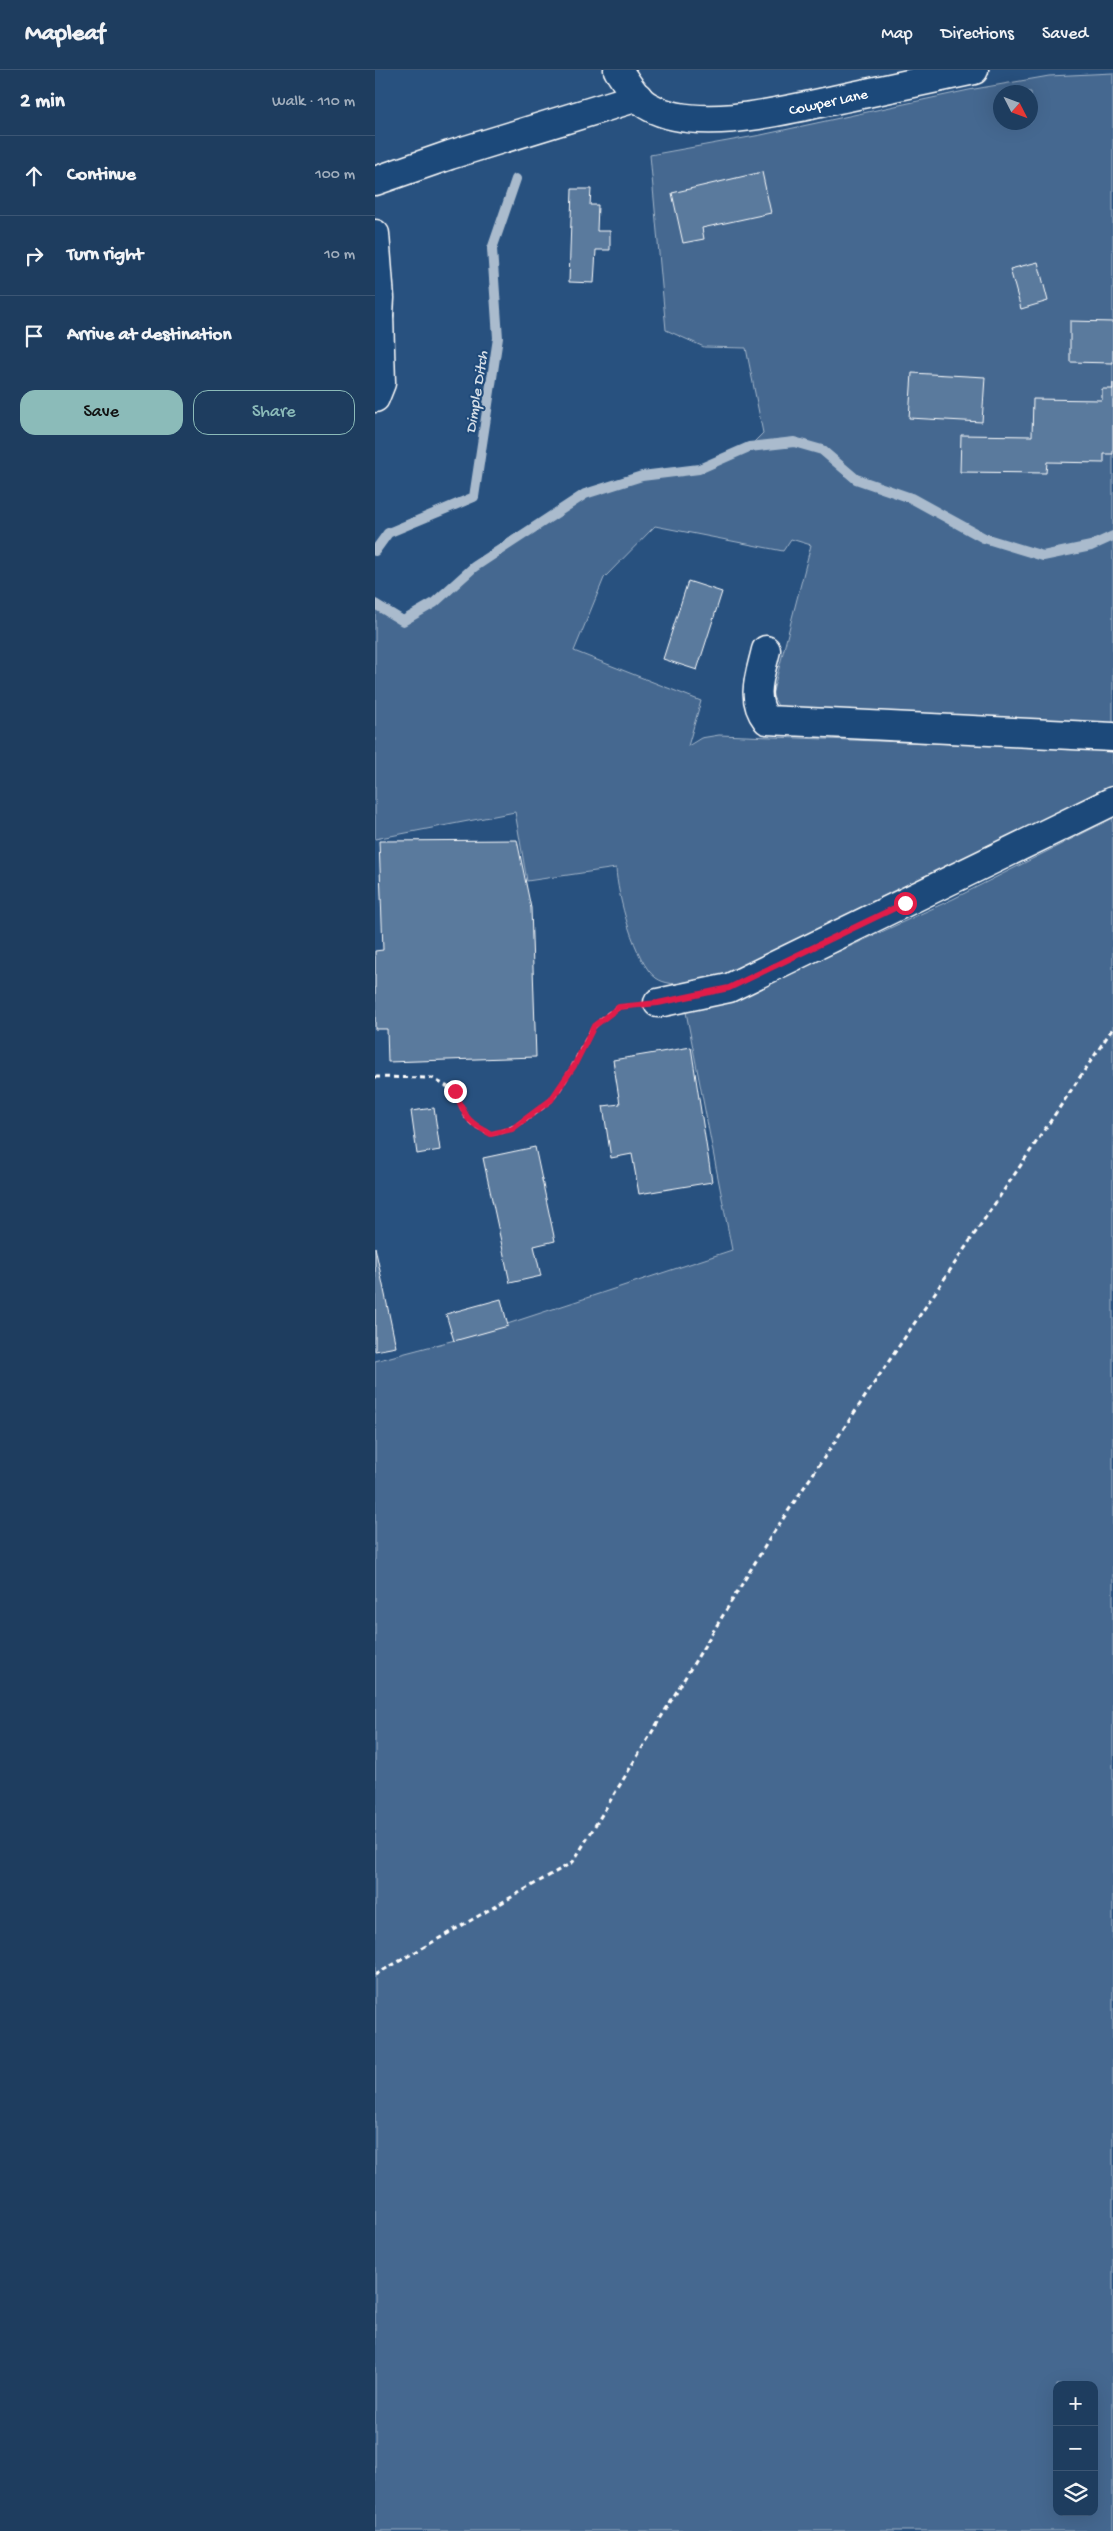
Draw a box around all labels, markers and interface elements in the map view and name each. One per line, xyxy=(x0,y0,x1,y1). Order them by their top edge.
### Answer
text: Mapleaf xyxy=(25,20,105,49)
text: Map xyxy=(881,24,913,45)
text: Directions xyxy=(941,24,1014,45)
text: Saved xyxy=(1042,24,1088,45)
north arrow xyxy=(993,85,1038,130)
street label: Cowper Lane xyxy=(788,86,870,120)
text: 2 min xyxy=(20,90,65,115)
text: Walk · 110 m xyxy=(272,93,355,112)
icon: ahead xyxy=(20,162,48,190)
text: Continue xyxy=(67,164,136,187)
text: 100 m xyxy=(315,166,355,185)
icon: right xyxy=(20,242,48,270)
text: Turn right xyxy=(67,244,143,267)
text: 10 m xyxy=(324,246,355,265)
icon: arrive xyxy=(20,322,48,350)
text: Arrive at destination xyxy=(67,324,231,347)
water label: Dimple Ditch xyxy=(463,350,494,435)
button: Save xyxy=(20,390,183,435)
button: Share xyxy=(193,390,355,435)
route start xyxy=(894,892,917,915)
route end xyxy=(444,1080,467,1103)
map controls xyxy=(1053,2381,1098,2516)
button: + xyxy=(1053,2381,1098,2426)
button: − xyxy=(1053,2426,1098,2471)
button: layers xyxy=(1053,2471,1098,2516)

